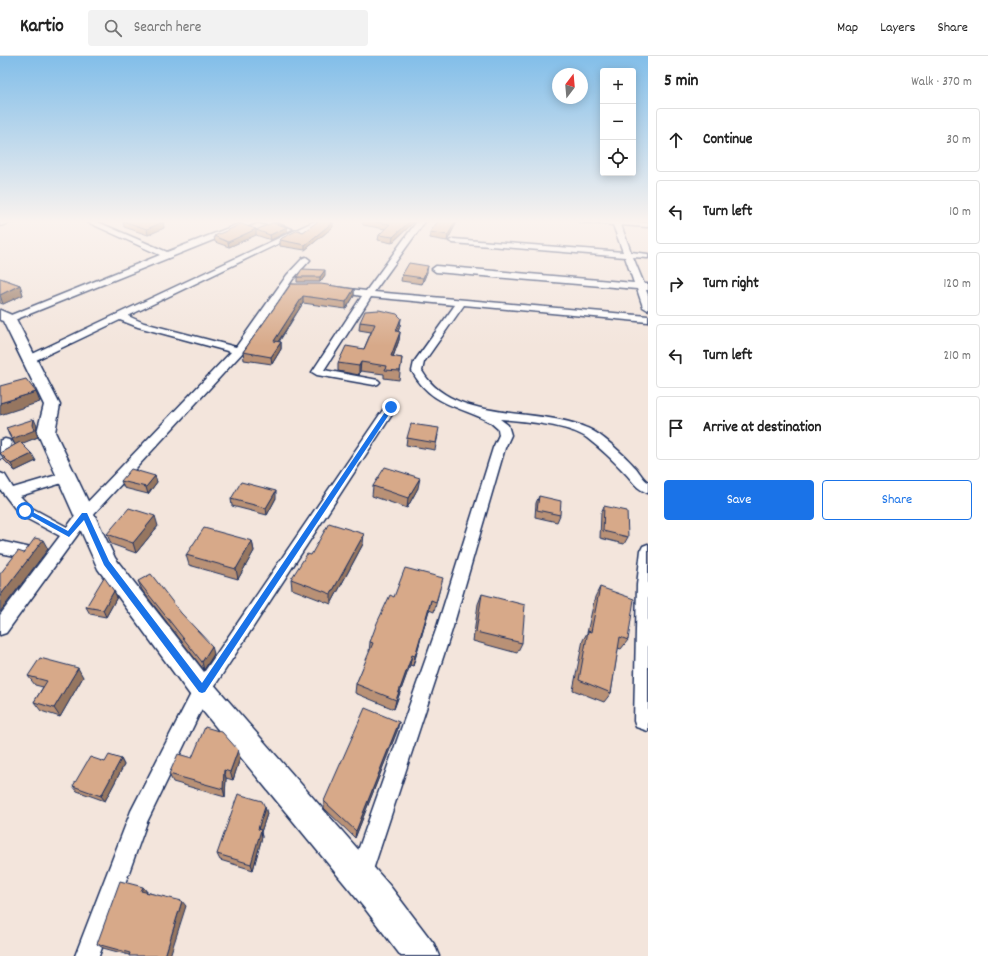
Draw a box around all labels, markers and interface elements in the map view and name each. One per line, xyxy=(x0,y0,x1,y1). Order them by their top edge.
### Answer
search box xyxy=(88,10,368,46)
text: Kartio xyxy=(20,14,64,41)
icon: search xyxy=(102,17,124,39)
text: Search here xyxy=(134,17,201,39)
text: Map xyxy=(837,18,858,38)
text: Layers xyxy=(880,18,915,38)
text: Share xyxy=(937,18,968,38)
north arrow xyxy=(552,68,588,104)
map controls xyxy=(600,68,636,176)
button: + xyxy=(600,68,636,104)
text: 5 min xyxy=(664,70,698,94)
text: Walk · 370 m xyxy=(911,73,972,92)
button: − xyxy=(600,104,636,140)
icon: ahead xyxy=(665,129,687,151)
text: Continue xyxy=(703,129,752,151)
text: 30 m xyxy=(946,131,971,150)
button: locate xyxy=(600,140,636,176)
icon: left xyxy=(665,201,687,223)
text: Turn left xyxy=(703,201,752,223)
text: 10 m xyxy=(949,203,971,222)
icon: right xyxy=(665,273,687,295)
text: Turn right xyxy=(703,273,759,295)
text: 120 m xyxy=(943,275,971,294)
icon: left xyxy=(665,345,687,367)
text: Turn left xyxy=(703,345,752,367)
text: 210 m xyxy=(943,347,971,366)
route end xyxy=(382,398,400,416)
icon: arrive xyxy=(665,417,687,439)
text: Arrive at destination xyxy=(703,417,821,439)
button: Save xyxy=(664,480,814,520)
button: Share xyxy=(822,480,972,520)
route start xyxy=(16,502,34,520)

